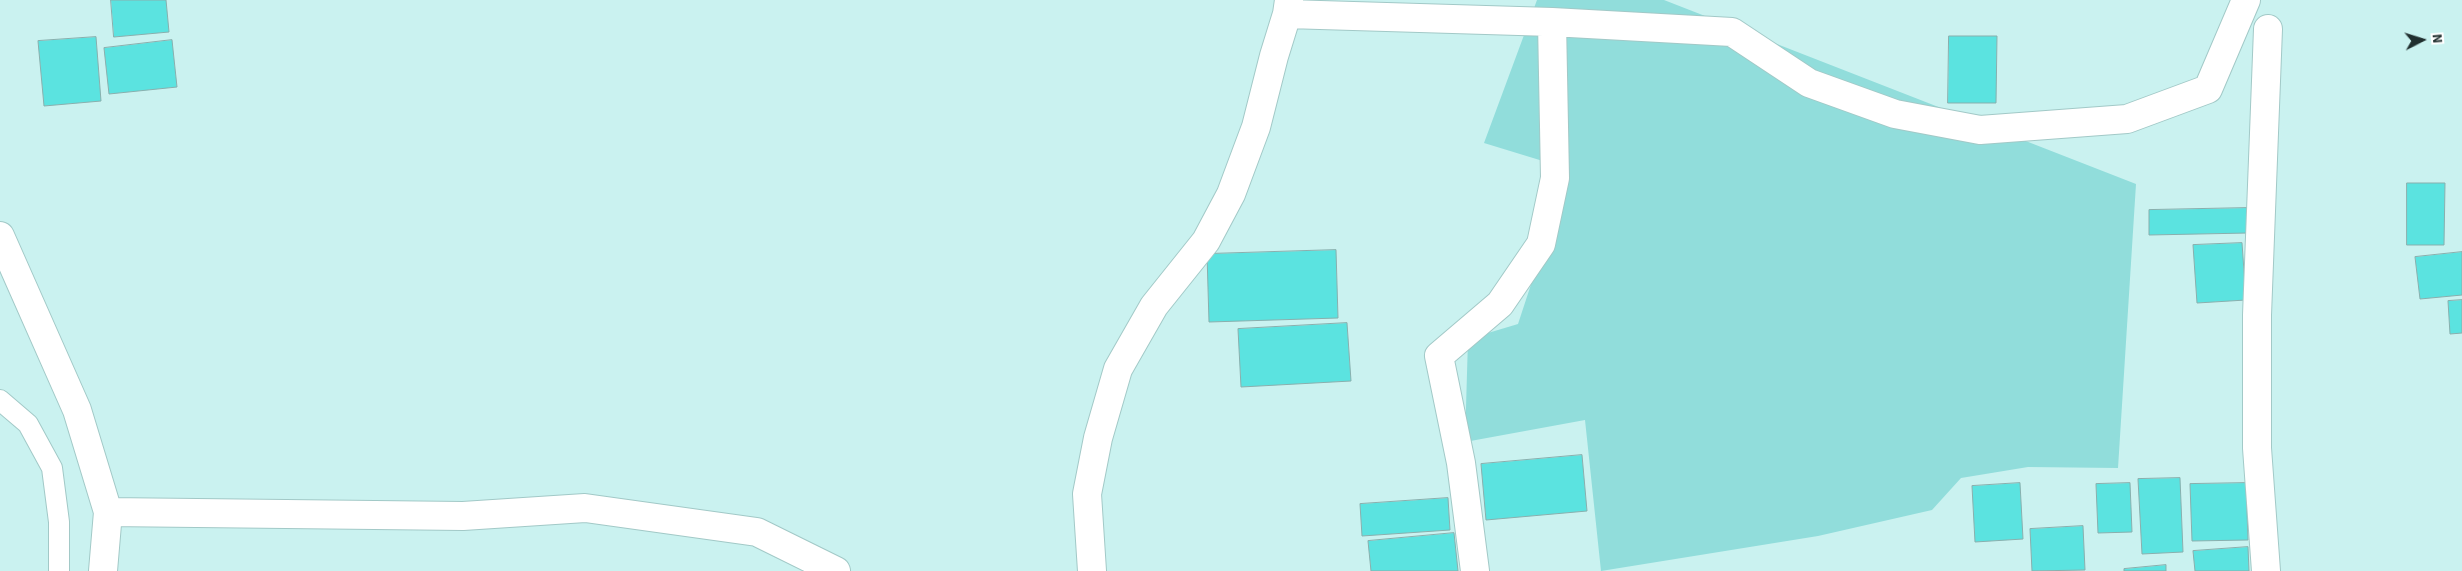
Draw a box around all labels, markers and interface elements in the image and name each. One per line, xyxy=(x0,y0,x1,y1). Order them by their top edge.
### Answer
north arrow xyxy=(2397,15,2447,65)
text: N xyxy=(2427,33,2447,44)

